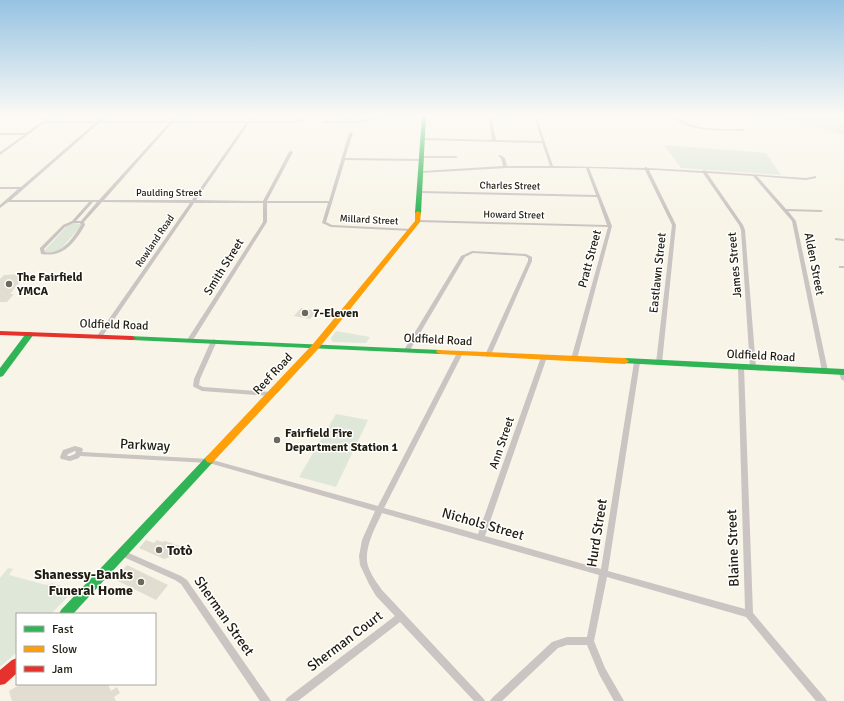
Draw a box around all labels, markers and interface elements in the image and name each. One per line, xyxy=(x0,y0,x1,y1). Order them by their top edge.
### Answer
street label: Charles Street xyxy=(480,179,541,193)
street label: Paulding Street xyxy=(136,187,202,199)
street label: Howard Street xyxy=(483,208,545,222)
street label: Millard Street xyxy=(339,212,399,228)
street label: Rowland Road xyxy=(133,213,177,269)
street label: Pratt Street xyxy=(575,228,605,290)
street label: Alden Street xyxy=(801,231,827,297)
street label: Eastlawn Street xyxy=(646,232,670,314)
street label: James Street xyxy=(725,232,745,298)
street label: Smith Street xyxy=(201,236,247,298)
place label: The Fairfield YMCA xyxy=(16,270,83,299)
marker: The Fairfield YMCA xyxy=(4,279,14,289)
place label: 7-Eleven xyxy=(313,306,359,321)
marker: 7-Eleven xyxy=(300,308,310,318)
street label: Oldfield Road xyxy=(79,316,149,334)
street label: Oldfield Road xyxy=(403,331,473,349)
street label: Oldfield Road xyxy=(726,347,796,365)
street label: Reef Road xyxy=(250,350,296,398)
street label: Ann Street xyxy=(486,415,518,471)
place label: Fairfield Fire Department Station 1 xyxy=(285,426,398,455)
street label: Parkway xyxy=(119,435,171,455)
marker: Fairfield Fire Department Station 1 xyxy=(272,435,282,445)
street label: Hurd Street xyxy=(583,497,611,568)
street label: Nichols Street xyxy=(440,504,526,544)
street label: Blaine Street xyxy=(723,509,743,587)
place label: Totò xyxy=(167,542,193,559)
marker: Totò xyxy=(154,545,164,555)
place label: Shanessy-Banks Funeral Home xyxy=(34,566,133,599)
street label: Sherman Street xyxy=(190,573,258,659)
marker: Shanessy-Banks Funeral Home xyxy=(136,577,146,587)
street label: Sherman Court xyxy=(304,607,386,675)
legend xyxy=(16,613,156,685)
text: Fast xyxy=(52,622,73,637)
text: Slow xyxy=(52,642,77,657)
text: Jam xyxy=(52,662,73,677)

